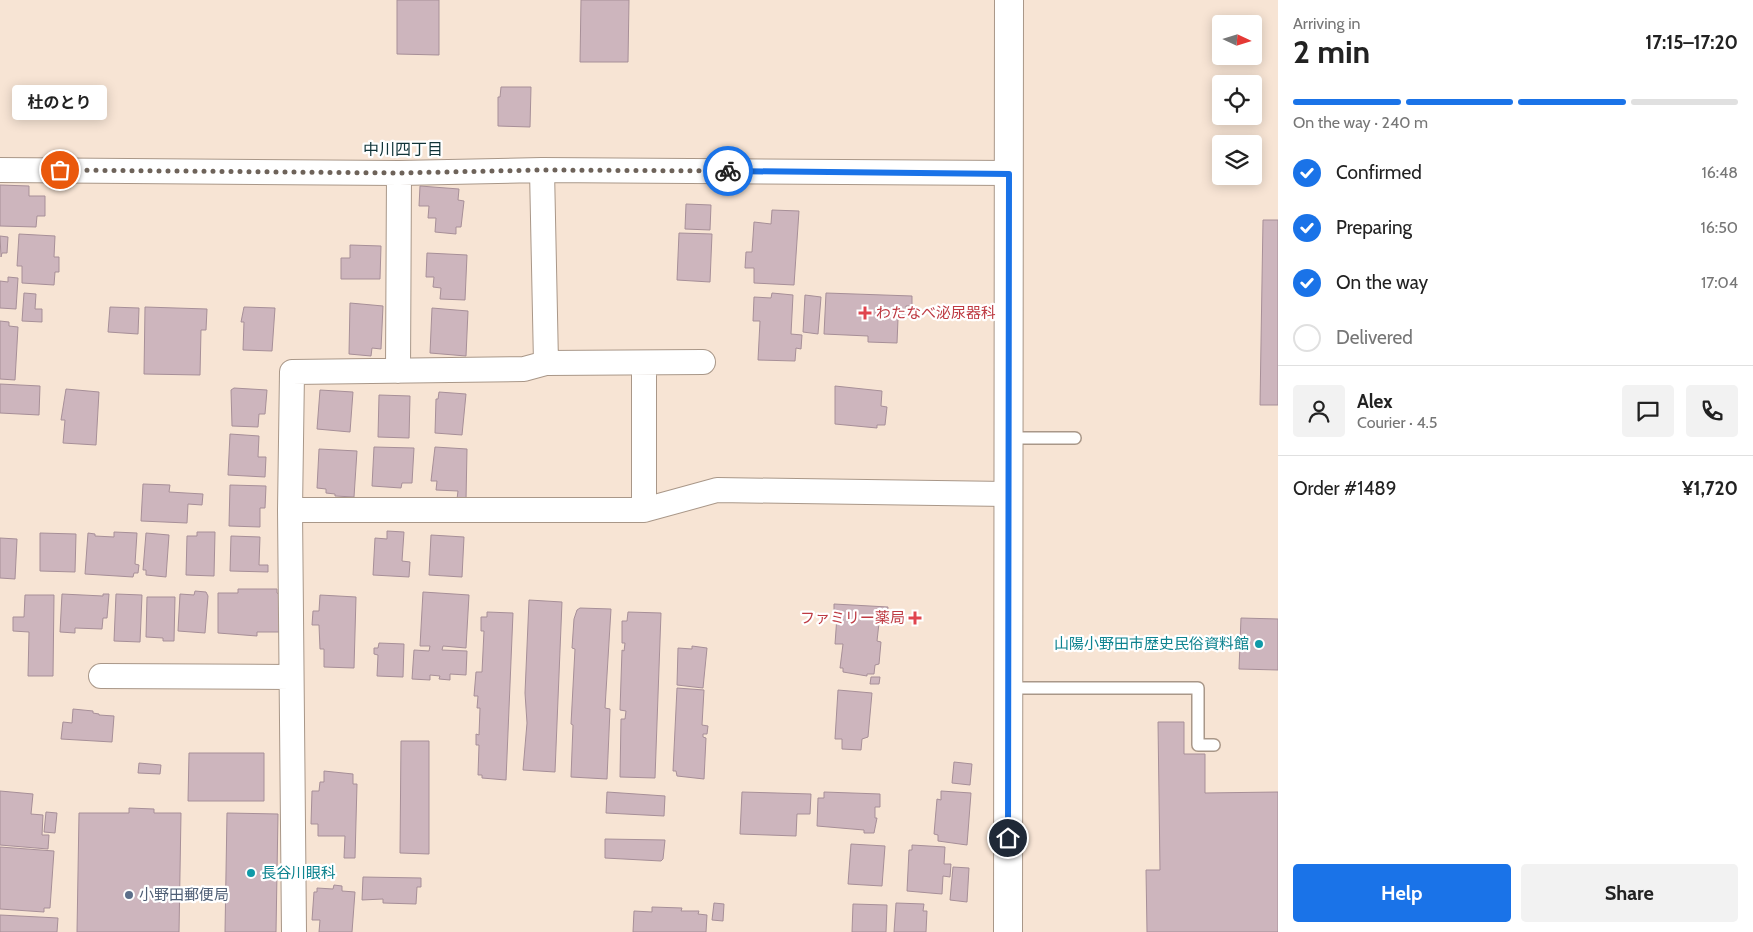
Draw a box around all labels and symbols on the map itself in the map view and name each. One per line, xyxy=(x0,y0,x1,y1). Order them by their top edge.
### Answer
north arrow xyxy=(1212,15,1262,65)
callout: 杜のとり xyxy=(12,85,108,120)
district label: 中川四丁目 xyxy=(363,140,443,159)
courier xyxy=(703,146,753,196)
pin xyxy=(39,149,81,191)
place label: わたなべ泌尿器科 xyxy=(876,304,996,322)
marker: わたなべ泌尿器科 xyxy=(858,306,872,320)
place label: ファミリー薬局 xyxy=(800,609,905,627)
marker: ファミリー薬局 xyxy=(909,612,921,624)
place label: 山陽小野田市歴史民俗資料館 xyxy=(1054,635,1249,653)
marker: 山陽小野田市歴史民俗資料館 xyxy=(1253,638,1265,650)
pin xyxy=(987,817,1029,859)
place label: 長谷川眼科 xyxy=(261,864,336,882)
marker: 長谷川眼科 xyxy=(245,867,257,879)
place label: 小野田郵便局 xyxy=(139,886,229,904)
marker: 小野田郵便局 xyxy=(123,889,135,901)

